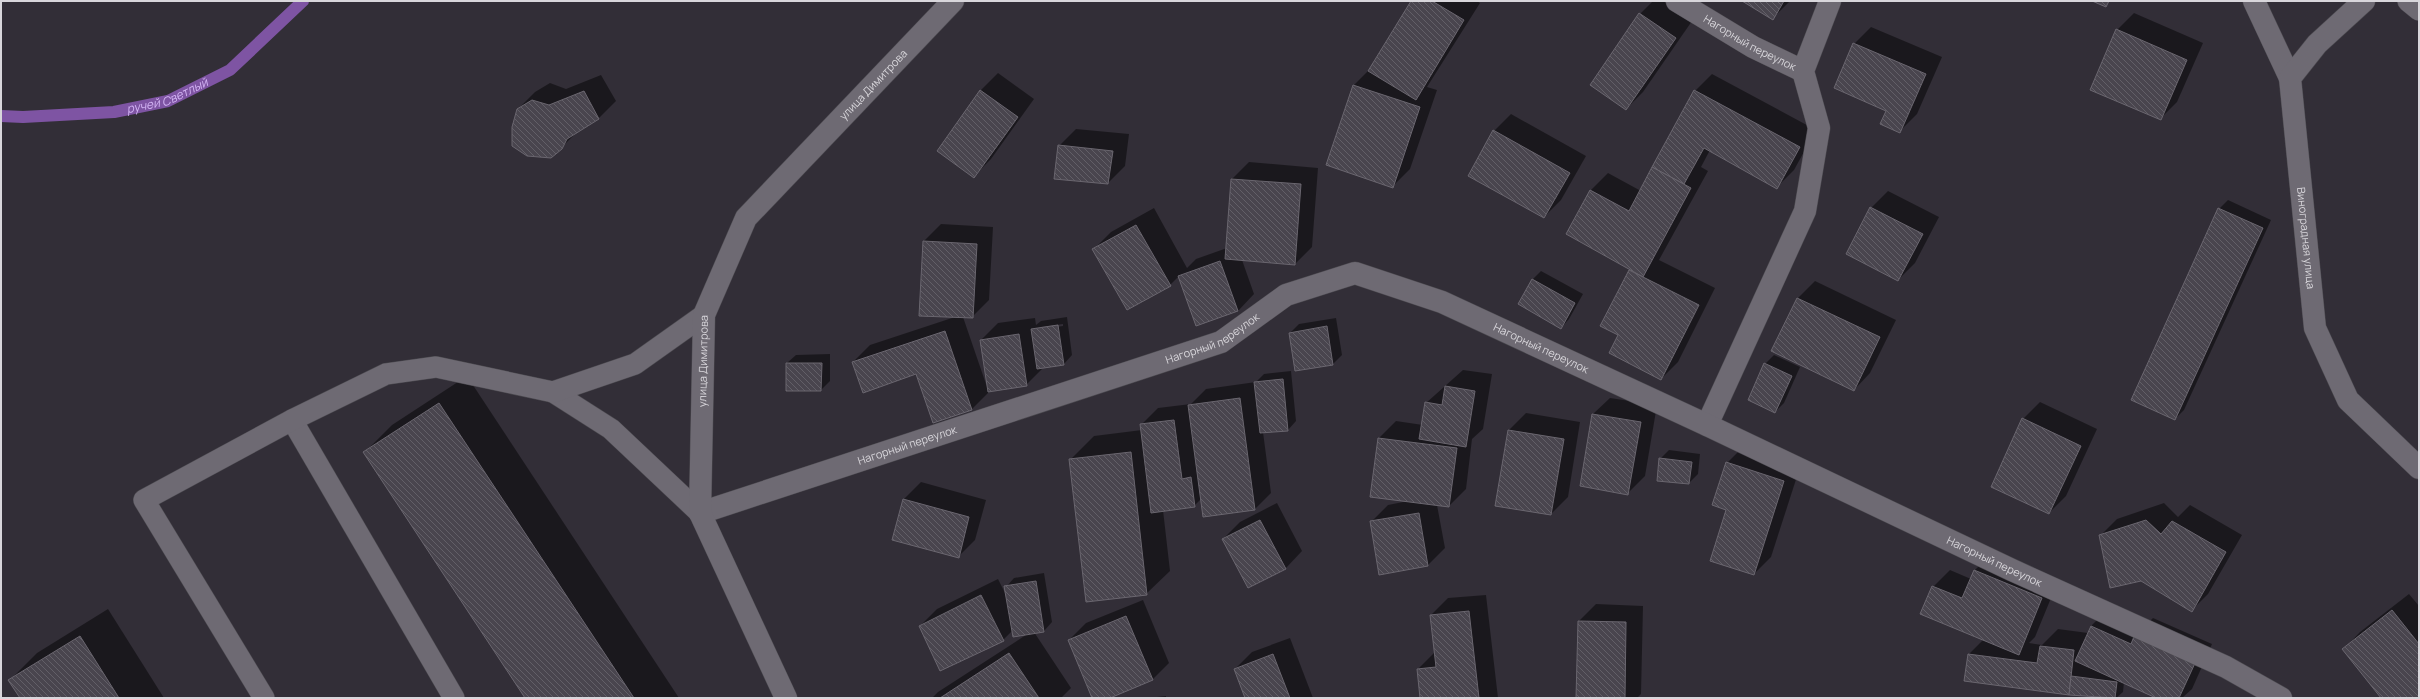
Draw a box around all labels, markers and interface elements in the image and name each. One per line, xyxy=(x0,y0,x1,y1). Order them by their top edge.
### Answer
street label: Нагорный переулок xyxy=(1701,11,1799,74)
street label: улица Димитрова xyxy=(836,46,910,123)
water label: ручей Светлый xyxy=(125,73,212,117)
street label: Виноградная улица xyxy=(2294,186,2319,290)
street label: Нагорный переулок xyxy=(1163,309,1262,367)
street label: улица Димитрова xyxy=(694,315,711,407)
street label: Нагорный переулок xyxy=(1491,319,1592,376)
street label: Нагорный переулок xyxy=(855,421,959,468)
street label: Нагорный переулок xyxy=(1945,532,2045,590)

